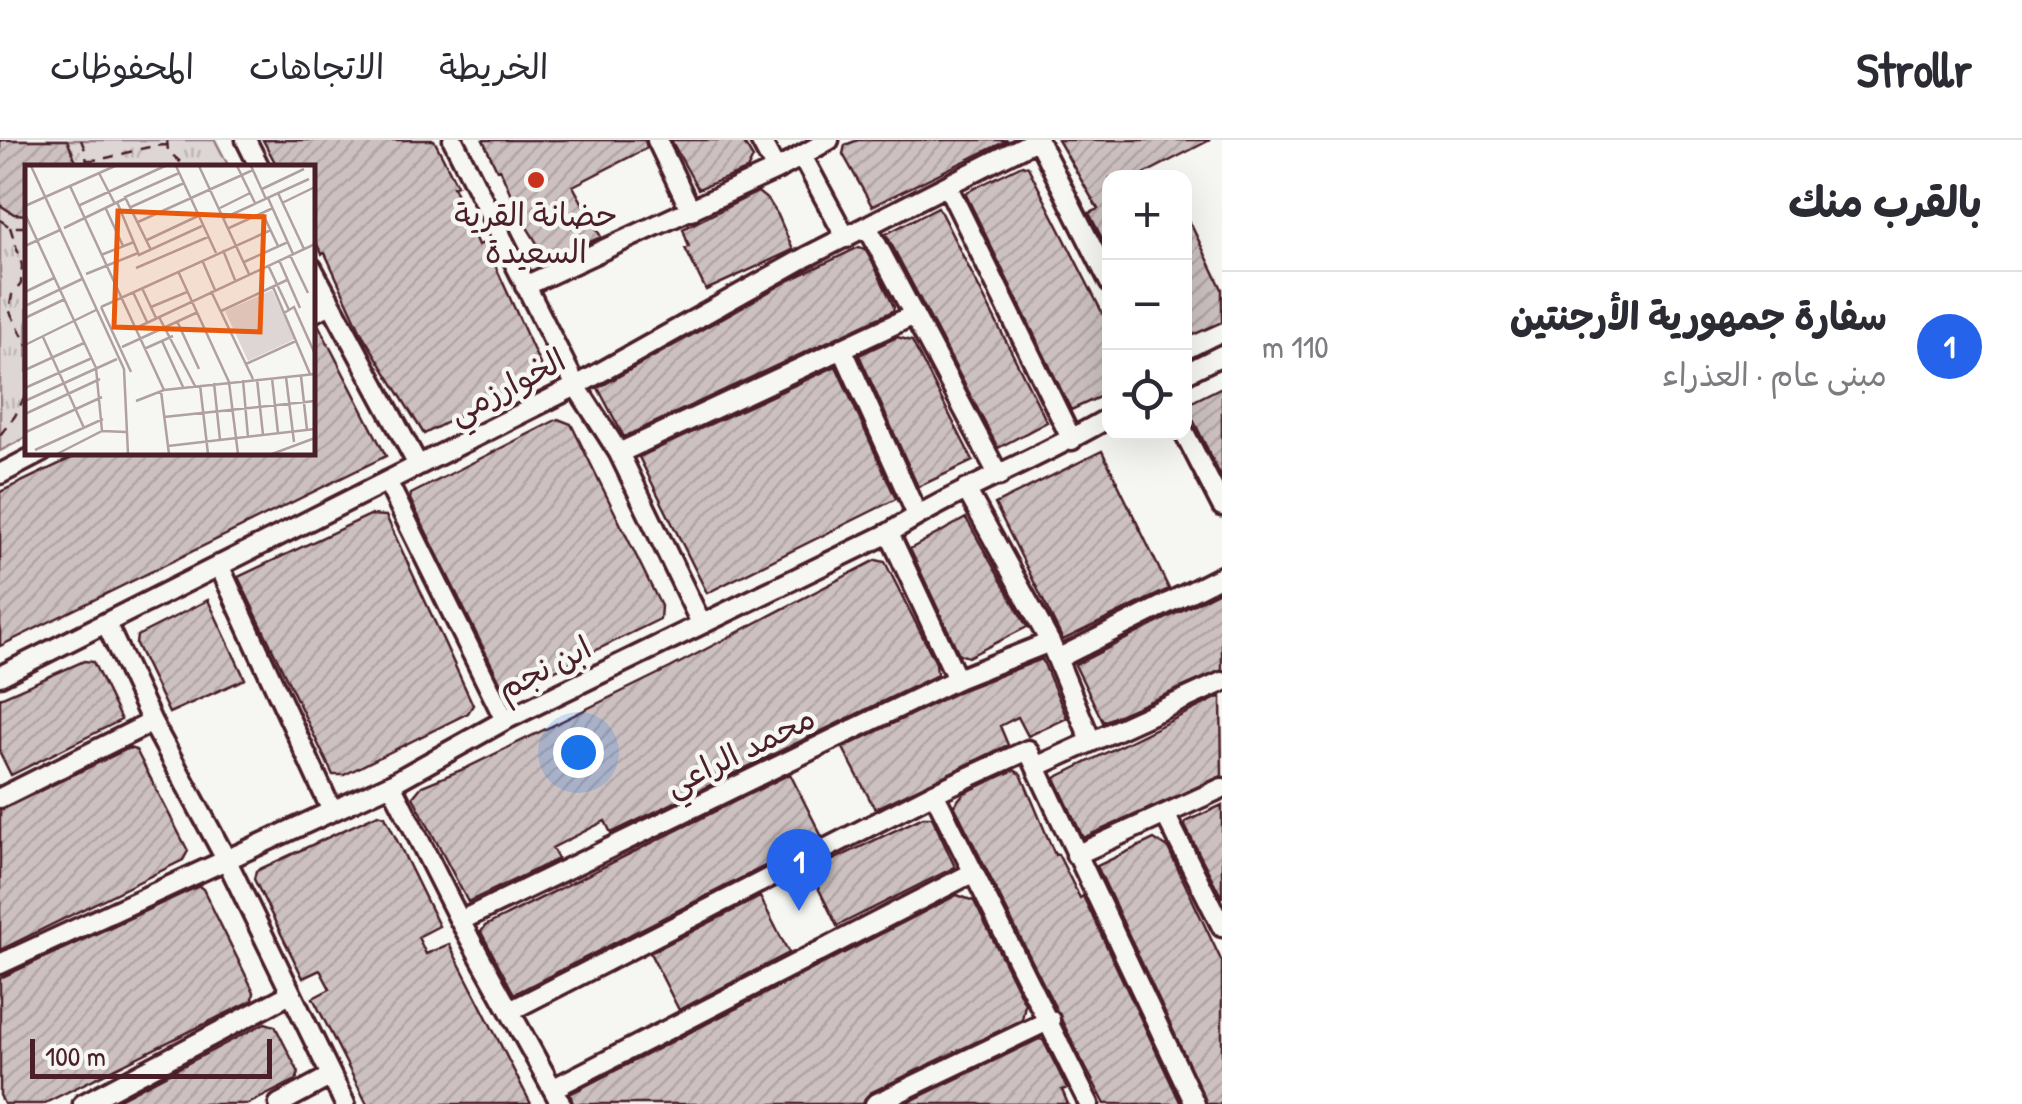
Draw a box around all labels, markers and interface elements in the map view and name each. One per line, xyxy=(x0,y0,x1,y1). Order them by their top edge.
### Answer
text: Strollr xyxy=(1856,37,1972,102)
text: المحفوظات xyxy=(50,43,194,90)
text: الاتجاهات xyxy=(249,43,384,90)
text: الخريطة xyxy=(439,43,548,90)
inset map xyxy=(25,165,315,455)
marker: حضانة القرية السعيدة xyxy=(525,169,547,191)
map controls xyxy=(1102,170,1192,440)
button: + xyxy=(1102,170,1192,260)
text: بالقرب منك xyxy=(1788,173,1982,230)
place label: حضانة القرية السعيدة xyxy=(454,193,618,273)
button: − xyxy=(1102,260,1192,350)
text: سفارة جمهورية الأرجنتين xyxy=(1510,290,1887,342)
text: 110 m xyxy=(1262,325,1329,368)
text: 1 xyxy=(1944,325,1955,368)
street label: الخوارزمي xyxy=(441,338,576,440)
button: locate xyxy=(1102,350,1192,440)
text: مبنى عام · العذراء xyxy=(1662,353,1887,396)
street label: ابن نجم xyxy=(489,626,600,712)
street label: محمد الراعي xyxy=(658,696,825,812)
your location xyxy=(553,727,604,778)
pin: 1 xyxy=(766,828,832,911)
scale bar xyxy=(30,1034,272,1078)
text: 100 m xyxy=(45,1037,106,1075)

